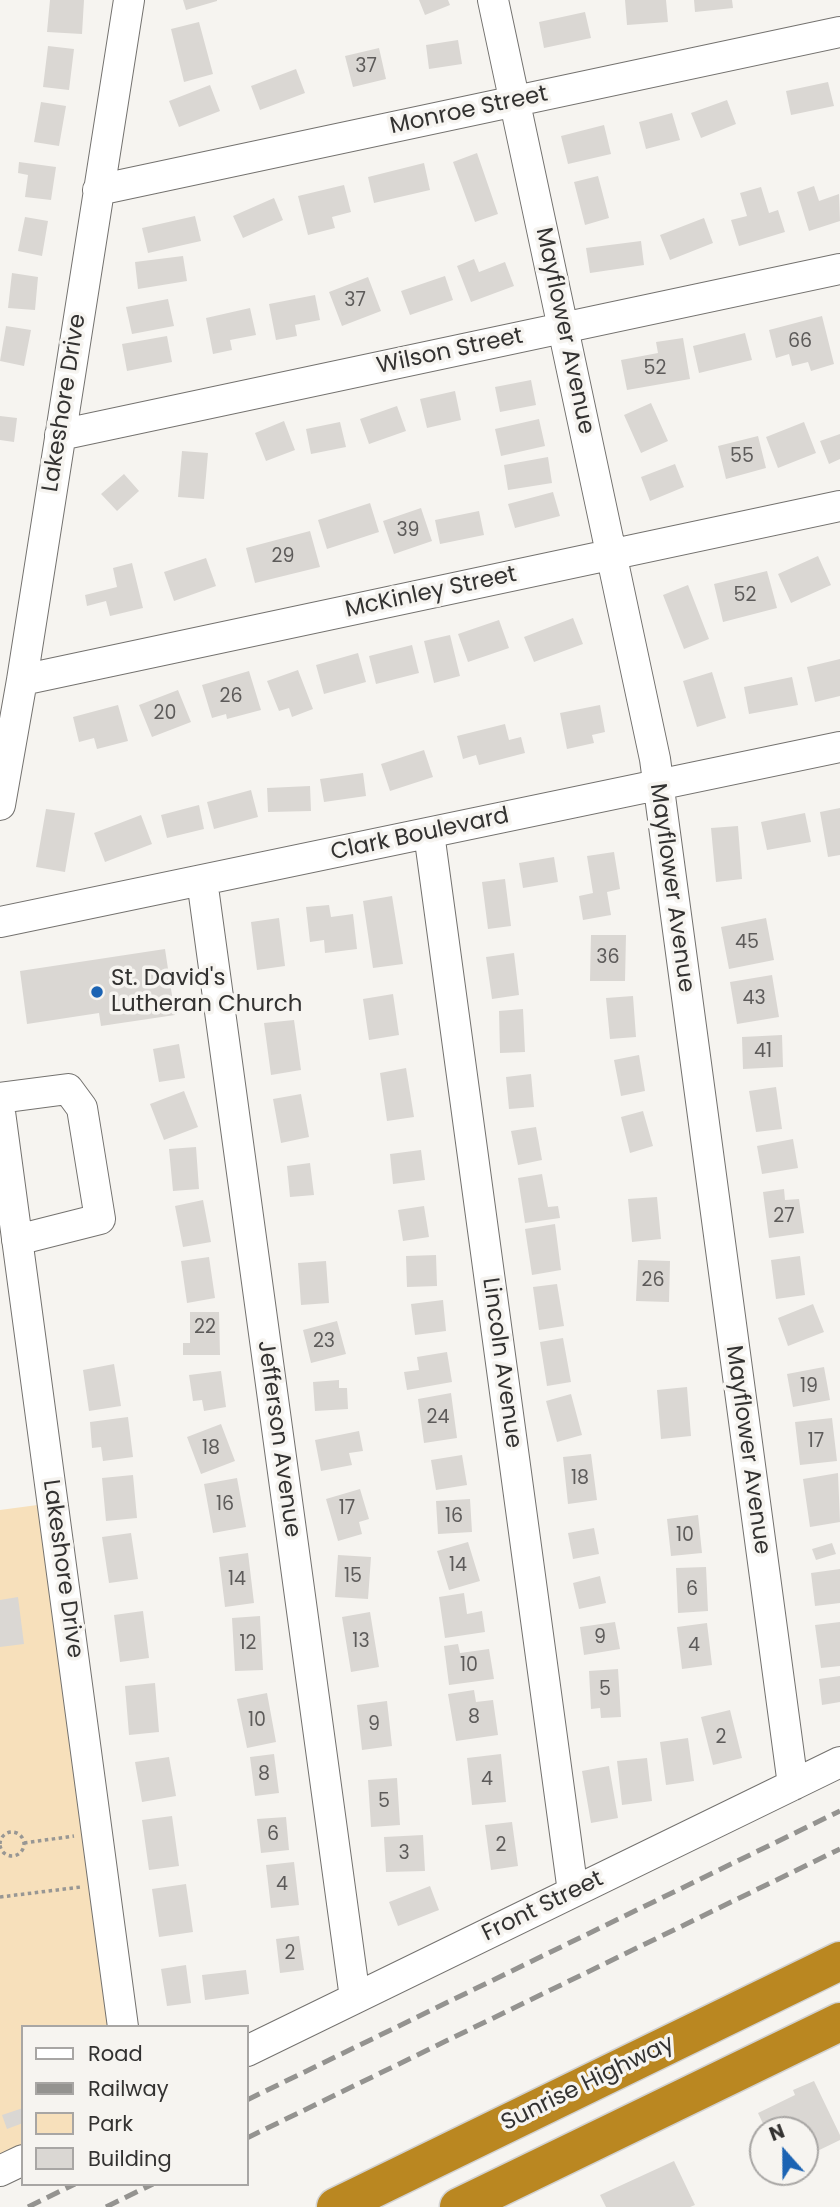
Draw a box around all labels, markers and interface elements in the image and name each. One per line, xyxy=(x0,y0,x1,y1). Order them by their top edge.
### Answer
house number: 37 xyxy=(355,56,377,78)
street label: Monroe Street xyxy=(388,81,550,141)
street label: Mayflower Avenue xyxy=(529,225,599,437)
house number: 37 xyxy=(344,290,366,312)
street label: Lakeshore Drive xyxy=(37,312,93,494)
street label: Wilson Street xyxy=(374,323,526,381)
house number: 66 xyxy=(788,331,812,353)
house number: 52 xyxy=(644,358,666,380)
house number: 55 xyxy=(730,446,754,468)
house number: 39 xyxy=(396,520,420,542)
house number: 29 xyxy=(272,546,294,568)
street label: McKinley Street xyxy=(343,561,519,625)
house number: 52 xyxy=(734,585,756,607)
house number: 26 xyxy=(220,686,242,708)
house number: 20 xyxy=(154,703,176,725)
street label: Mayflower Avenue xyxy=(643,782,699,994)
street label: Clark Boulevard xyxy=(328,803,512,867)
house number: 45 xyxy=(735,932,759,954)
house number: 36 xyxy=(596,947,620,969)
place label: St. David's Lutheran Church xyxy=(111,965,302,1019)
marker: St. David's Lutheran Church xyxy=(89,984,105,1000)
house number: 43 xyxy=(742,988,766,1010)
house number: 41 xyxy=(754,1041,772,1063)
house number: 27 xyxy=(773,1206,795,1228)
house number: 26 xyxy=(642,1270,664,1292)
street label: Lincoln Avenue xyxy=(475,1276,527,1450)
house number: 22 xyxy=(194,1317,216,1339)
house number: 23 xyxy=(313,1331,335,1353)
street label: Jefferson Avenue xyxy=(251,1339,305,1539)
street label: Mayflower Avenue xyxy=(719,1344,775,1556)
house number: 19 xyxy=(800,1376,818,1398)
house number: 24 xyxy=(427,1407,449,1429)
house number: 17 xyxy=(808,1431,824,1453)
house number: 18 xyxy=(202,1438,220,1460)
house number: 18 xyxy=(571,1468,589,1490)
street label: Lakeshore Drive xyxy=(36,1478,88,1660)
house number: 16 xyxy=(216,1494,234,1516)
house number: 17 xyxy=(339,1498,355,1520)
house number: 16 xyxy=(445,1506,463,1528)
house number: 10 xyxy=(676,1525,694,1547)
house number: 14 xyxy=(449,1555,467,1577)
house number: 15 xyxy=(344,1566,362,1588)
house number: 14 xyxy=(228,1569,246,1591)
house number: 6 xyxy=(686,1579,698,1601)
house number: 9 xyxy=(594,1627,606,1649)
house number: 13 xyxy=(352,1631,370,1653)
house number: 12 xyxy=(239,1633,257,1655)
house number: 4 xyxy=(688,1635,700,1657)
house number: 10 xyxy=(460,1655,478,1677)
house number: 5 xyxy=(599,1679,611,1701)
house number: 8 xyxy=(468,1707,480,1729)
house number: 10 xyxy=(248,1710,266,1732)
house number: 9 xyxy=(368,1714,380,1736)
house number: 2 xyxy=(716,1727,726,1749)
house number: 8 xyxy=(258,1764,270,1786)
house number: 4 xyxy=(481,1769,493,1791)
house number: 5 xyxy=(378,1791,390,1813)
house number: 6 xyxy=(267,1824,279,1846)
house number: 2 xyxy=(496,1835,506,1857)
house number: 3 xyxy=(398,1843,410,1865)
street label: Front Street xyxy=(478,1866,608,1948)
house number: 4 xyxy=(276,1874,288,1896)
house number: 2 xyxy=(285,1943,295,1965)
legend xyxy=(21,2025,248,2186)
street label: Sunrise Highway xyxy=(497,2030,679,2138)
text: Road xyxy=(88,2039,143,2068)
text: Railway xyxy=(88,2074,169,2103)
text: Park xyxy=(88,2109,133,2138)
north arrow xyxy=(749,2116,819,2186)
text: N xyxy=(765,2118,789,2148)
text: Building xyxy=(88,2144,172,2173)

